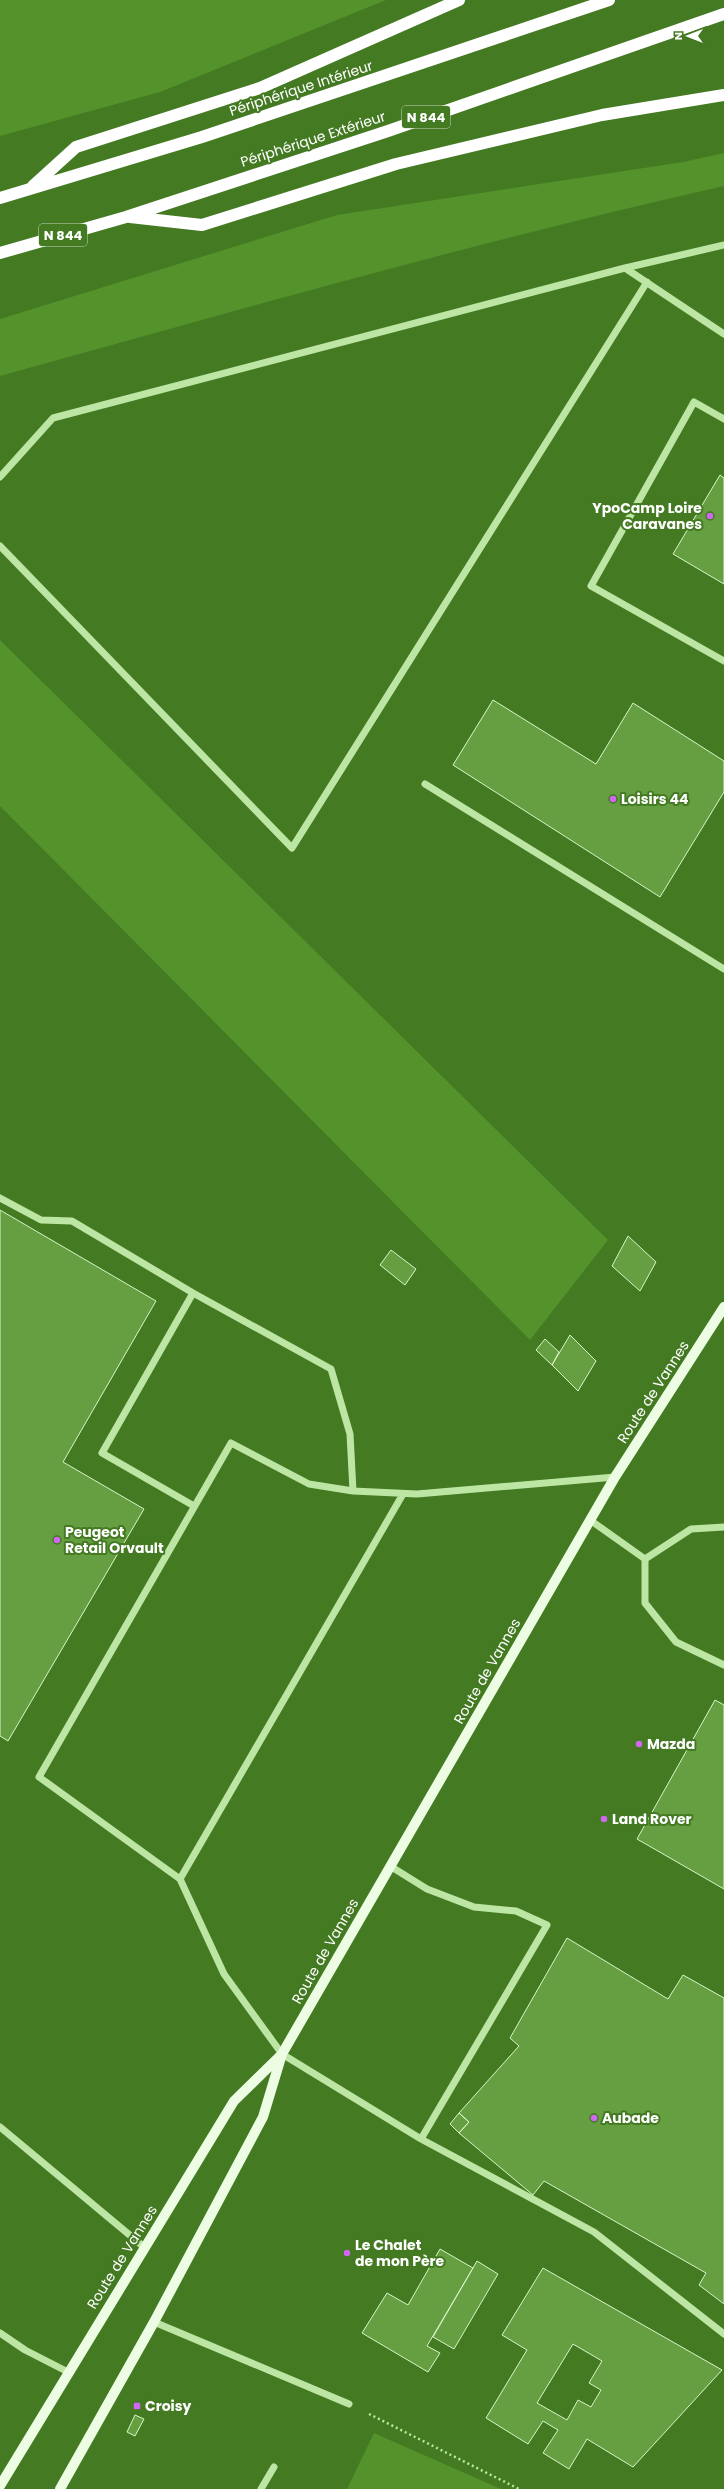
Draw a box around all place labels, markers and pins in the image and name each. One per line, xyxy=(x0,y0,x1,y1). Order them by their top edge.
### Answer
place label: YpoCamp Loire Caravanes xyxy=(592,498,702,534)
marker: YpoCamp Loire Caravanes xyxy=(705,511,715,521)
place label: Loisirs 44 xyxy=(621,789,688,809)
marker: Loisirs 44 xyxy=(608,794,618,804)
place label: Peugeot Retail Orvault xyxy=(65,1522,164,1558)
marker: Peugeot Retail Orvault xyxy=(52,1535,62,1545)
place label: Mazda xyxy=(647,1734,695,1754)
marker: Mazda xyxy=(634,1739,644,1749)
place label: Land Rover xyxy=(612,1809,692,1829)
marker: Land Rover xyxy=(599,1814,609,1824)
place label: Aubade xyxy=(602,2108,659,2128)
marker: Aubade xyxy=(589,2113,599,2123)
place label: Le Chalet de mon Père xyxy=(355,2235,445,2271)
marker: Le Chalet de mon Père xyxy=(342,2248,352,2258)
place label: Croisy xyxy=(145,2396,192,2416)
marker: Croisy xyxy=(132,2401,142,2411)

